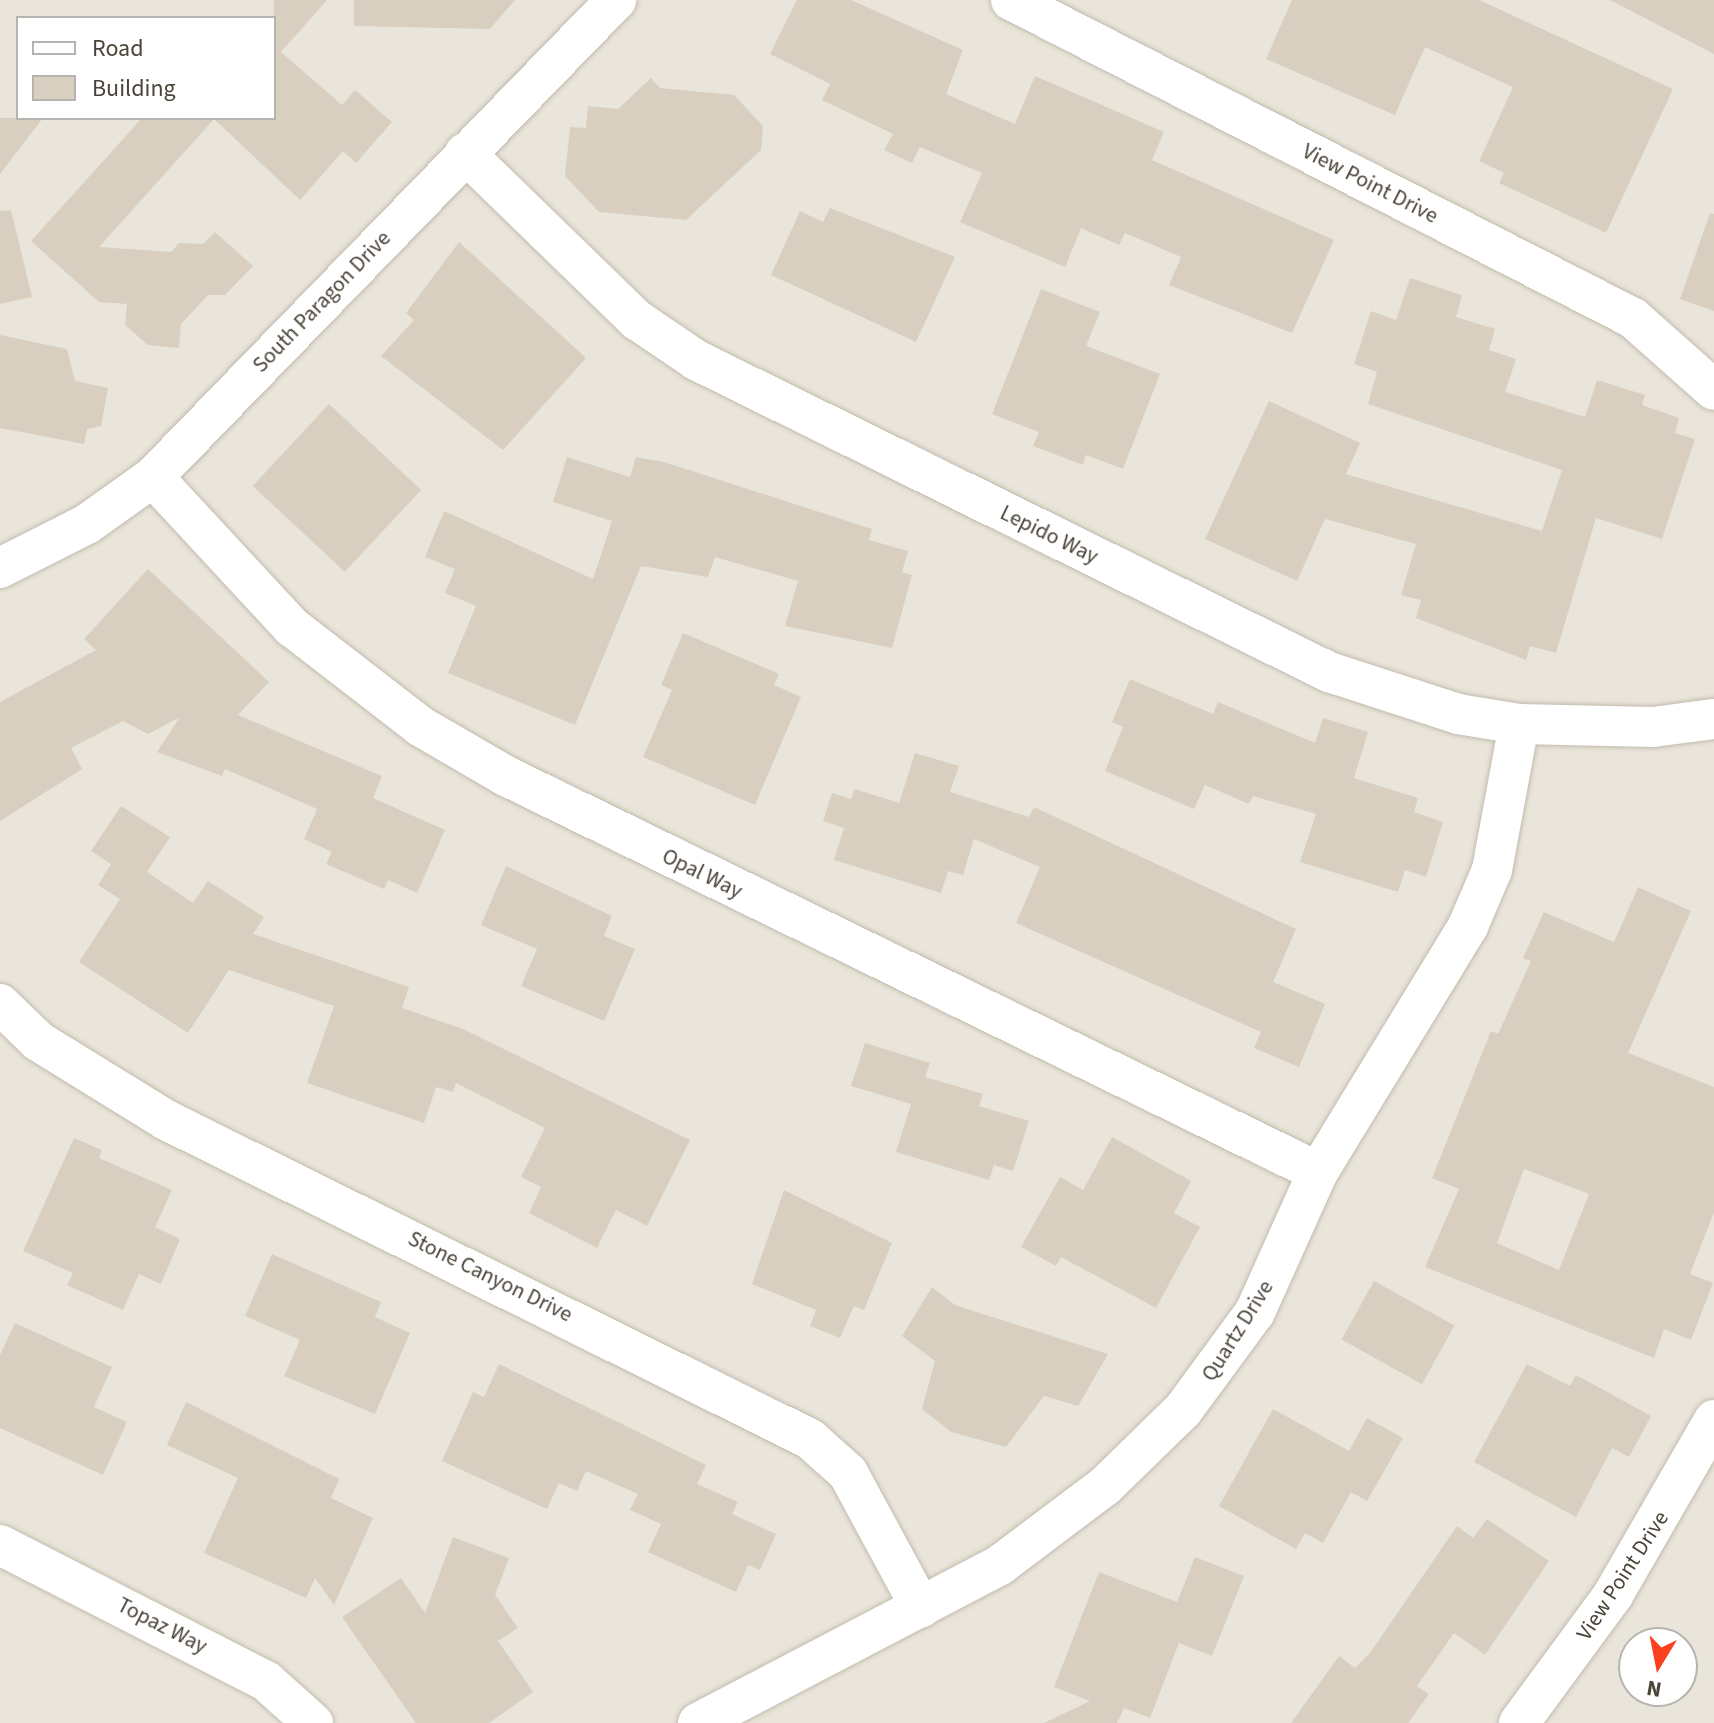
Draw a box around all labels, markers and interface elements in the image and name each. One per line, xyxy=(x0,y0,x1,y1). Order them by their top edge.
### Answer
legend xyxy=(16,16,276,120)
text: Road xyxy=(92,31,144,66)
text: Building xyxy=(92,71,176,106)
street label: View Point Drive xyxy=(1298,138,1442,230)
street label: South Paragon Drive xyxy=(248,226,396,378)
street label: Lepido Way xyxy=(996,500,1102,570)
street label: Opal Way xyxy=(658,843,746,905)
street label: Stone Canyon Drive xyxy=(404,1226,576,1328)
street label: Quartz Drive xyxy=(1197,1276,1279,1386)
street label: View Point Drive xyxy=(1571,1506,1675,1646)
street label: Topaz Way xyxy=(113,1592,211,1660)
north arrow xyxy=(1618,1627,1698,1707)
text: N xyxy=(1644,1672,1664,1706)

